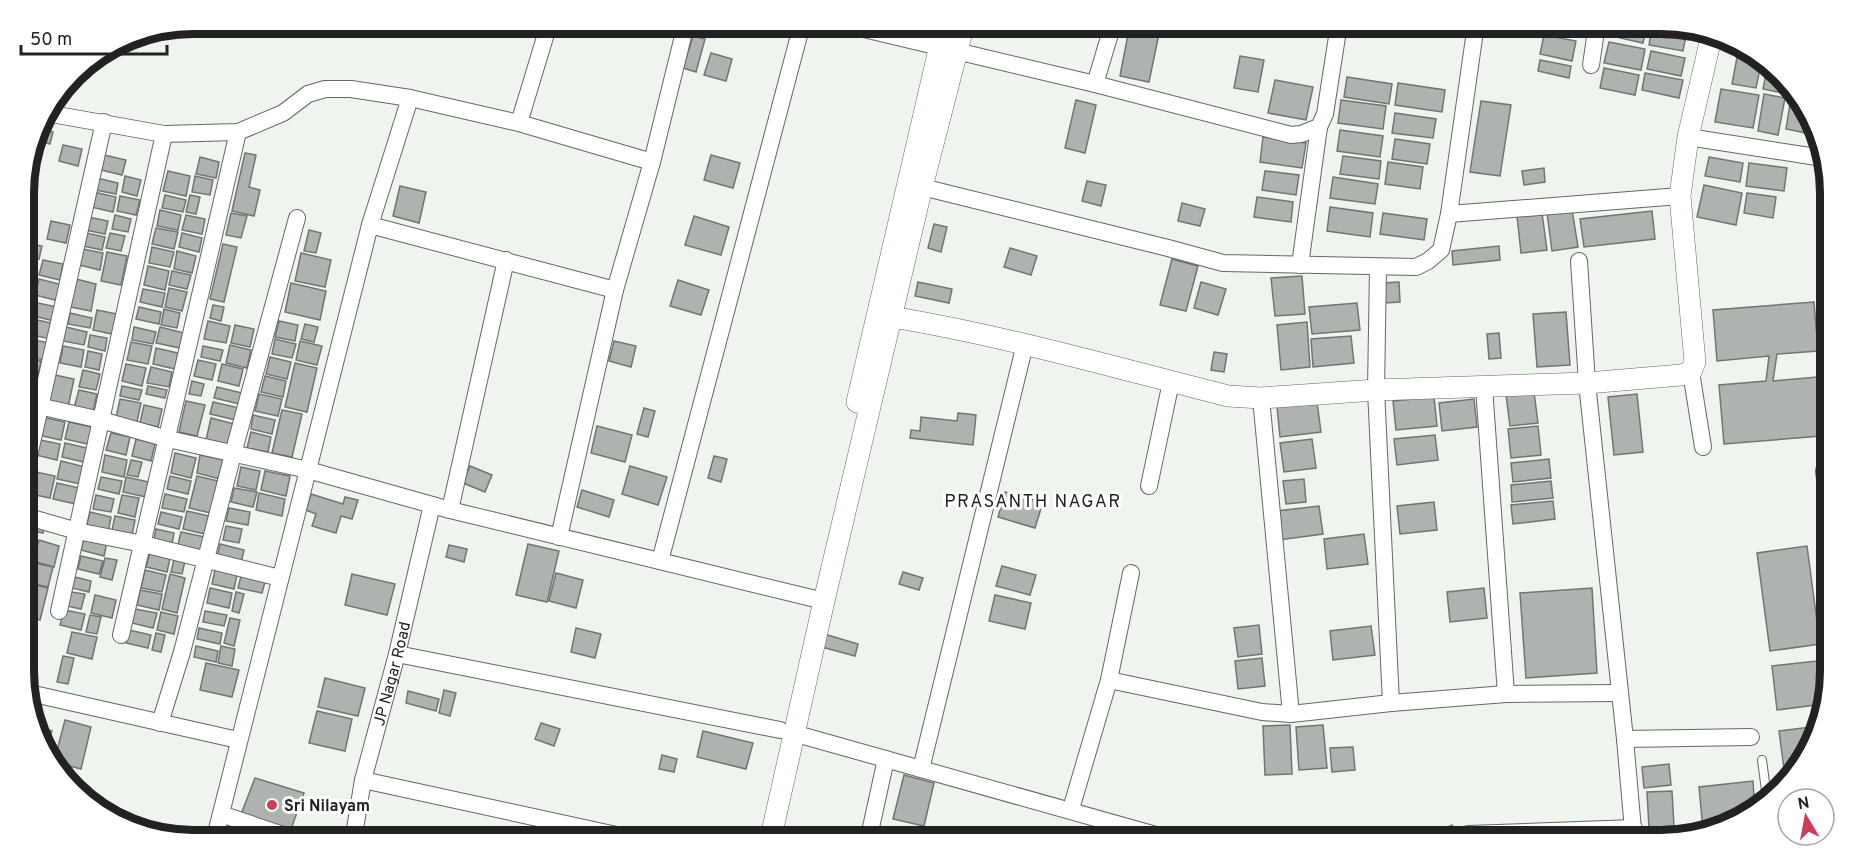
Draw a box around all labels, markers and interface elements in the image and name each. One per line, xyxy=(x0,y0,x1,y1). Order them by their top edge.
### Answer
scale bar xyxy=(21,18,166,56)
text: 50 m xyxy=(30,29,72,52)
district label: PRASANTH NAGAR xyxy=(944,491,1122,514)
street label: JP Nagar Road xyxy=(370,620,416,728)
north arrow xyxy=(1776,787,1836,847)
text: N xyxy=(1796,793,1811,815)
place label: Sri Nilayam xyxy=(284,797,370,817)
marker: Sri Nilayam xyxy=(265,798,279,812)

